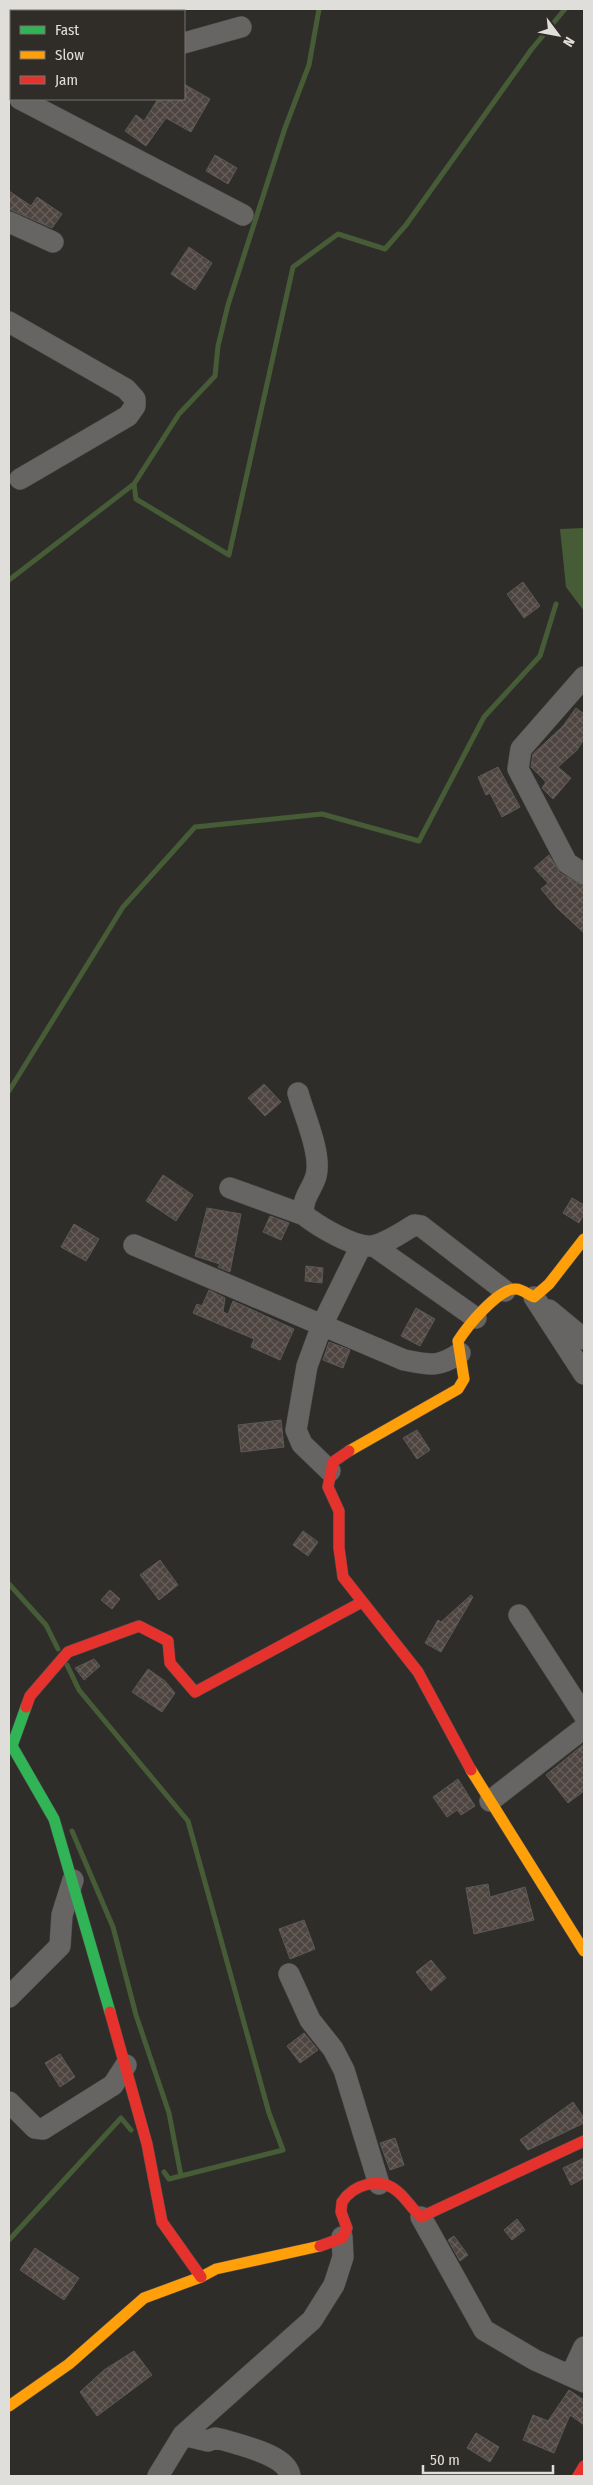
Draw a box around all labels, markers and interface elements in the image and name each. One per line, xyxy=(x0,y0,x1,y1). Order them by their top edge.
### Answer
legend xyxy=(10,10,185,100)
north arrow xyxy=(533,10,583,60)
text: Fast xyxy=(55,21,79,39)
text: N xyxy=(559,34,578,50)
text: Slow xyxy=(55,46,84,64)
text: Jam xyxy=(55,71,78,89)
scale bar xyxy=(423,2442,553,2474)
text: 50 m xyxy=(430,2451,460,2469)

